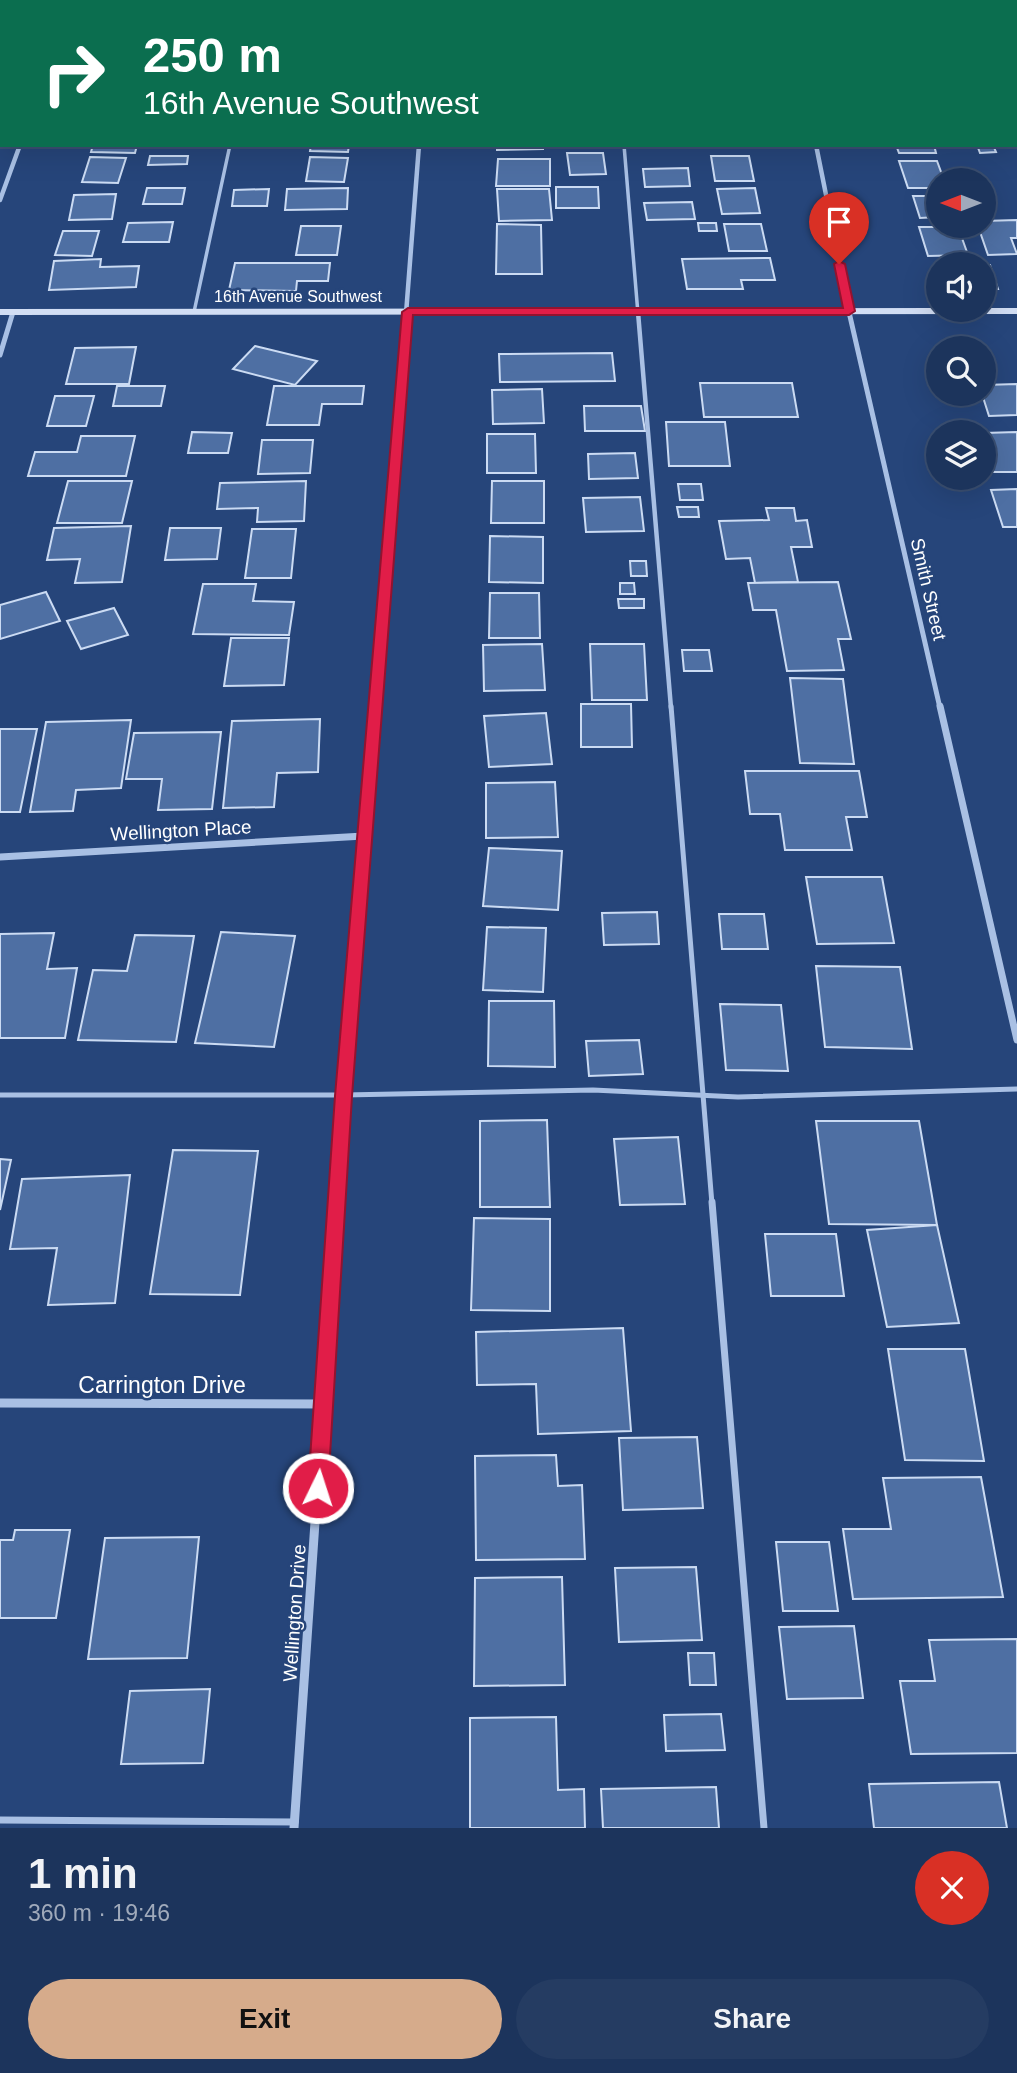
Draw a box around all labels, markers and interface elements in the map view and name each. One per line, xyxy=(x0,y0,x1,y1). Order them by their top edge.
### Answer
icon: right xyxy=(28,28,119,119)
text: 250 m xyxy=(143,28,282,82)
text: 16th Avenue Southwest xyxy=(143,85,479,121)
north arrow xyxy=(926,168,996,238)
map controls xyxy=(926,168,996,490)
pin xyxy=(809,192,869,264)
icon: arrive xyxy=(820,203,858,241)
button: sound xyxy=(926,252,996,322)
street label: 16th Avenue Southwest xyxy=(214,288,382,305)
button: search xyxy=(926,336,996,406)
button: layers xyxy=(926,420,996,490)
street label: Smith Street xyxy=(907,536,951,643)
street label: Wellington Place xyxy=(110,816,252,845)
street label: Carrington Drive xyxy=(78,1372,246,1398)
position arrow xyxy=(281,1451,355,1525)
street label: Wellington Drive xyxy=(279,1543,310,1683)
text: 1 min xyxy=(28,1850,138,1897)
button: close xyxy=(915,1851,989,1925)
text: 360 m · 19:46 xyxy=(28,1900,170,1926)
button: Exit xyxy=(28,1979,502,2059)
button: Share xyxy=(516,1979,989,2059)

